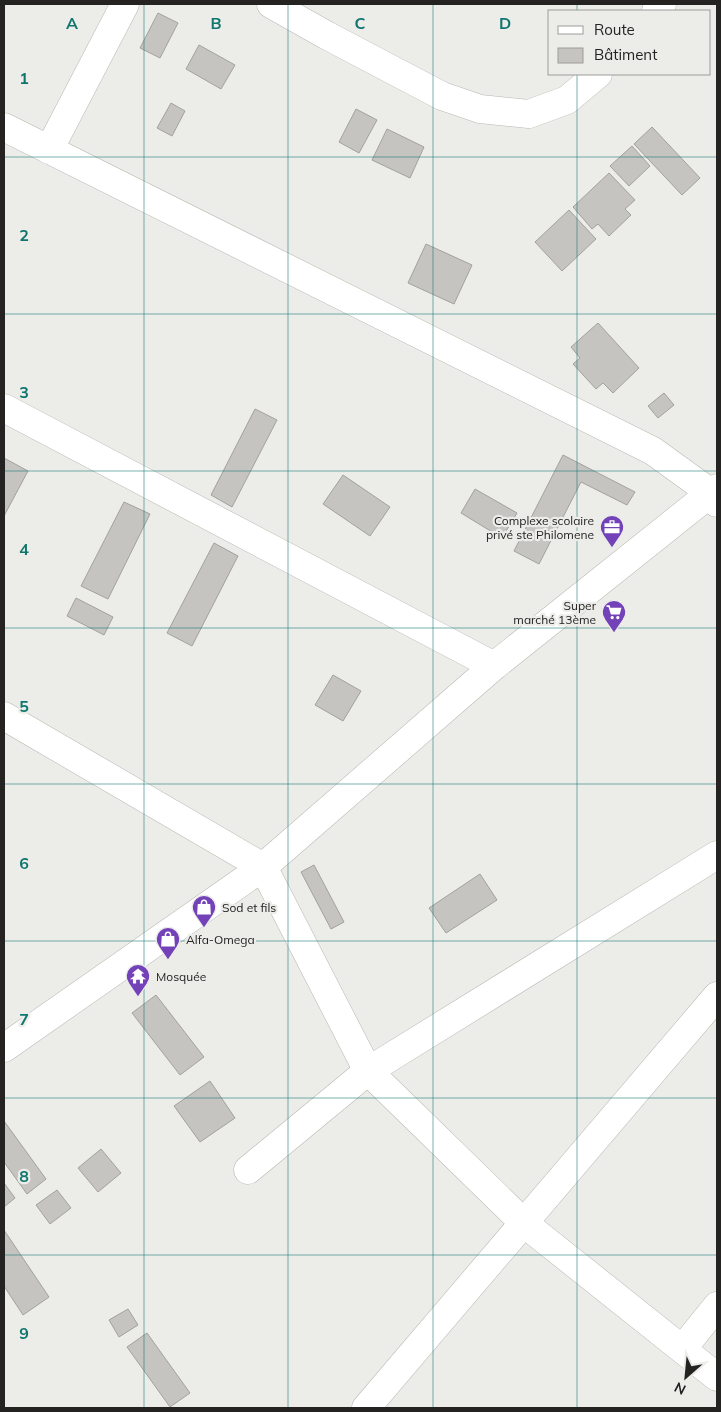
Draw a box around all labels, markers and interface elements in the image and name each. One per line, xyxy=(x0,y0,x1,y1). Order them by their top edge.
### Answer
legend xyxy=(548,10,711,75)
text: A xyxy=(66,13,78,33)
text: B xyxy=(210,13,222,33)
text: C xyxy=(355,13,366,33)
text: D xyxy=(499,13,511,33)
text: Route xyxy=(594,20,635,39)
text: Bâtiment xyxy=(594,45,657,64)
text: 1 xyxy=(19,68,29,88)
text: 2 xyxy=(19,225,29,245)
text: 3 xyxy=(19,382,29,402)
place label: Complexe scolaire privé ste Philomene xyxy=(486,513,594,542)
office icon: Complexe scolaire privé ste Philomene xyxy=(599,514,625,548)
text: 4 xyxy=(19,539,29,559)
place label: Super marché 13ème xyxy=(513,598,597,627)
supermarket icon: Super marché 13ème xyxy=(601,599,627,633)
text: 5 xyxy=(19,696,29,716)
text: 6 xyxy=(19,853,29,873)
shop icon: Sod et fils xyxy=(191,894,217,928)
place label: Sod et fils xyxy=(222,900,276,915)
shop icon: Alfa-Omega xyxy=(155,926,181,960)
place label: Alfa-Omega xyxy=(186,932,255,947)
temple icon: Mosquée xyxy=(125,963,151,997)
place label: Mosquée xyxy=(156,969,206,984)
text: 7 xyxy=(19,1009,29,1029)
text: 8 xyxy=(19,1166,29,1186)
text: 9 xyxy=(19,1323,29,1343)
north arrow xyxy=(661,1352,711,1402)
text: N xyxy=(671,1378,689,1399)

